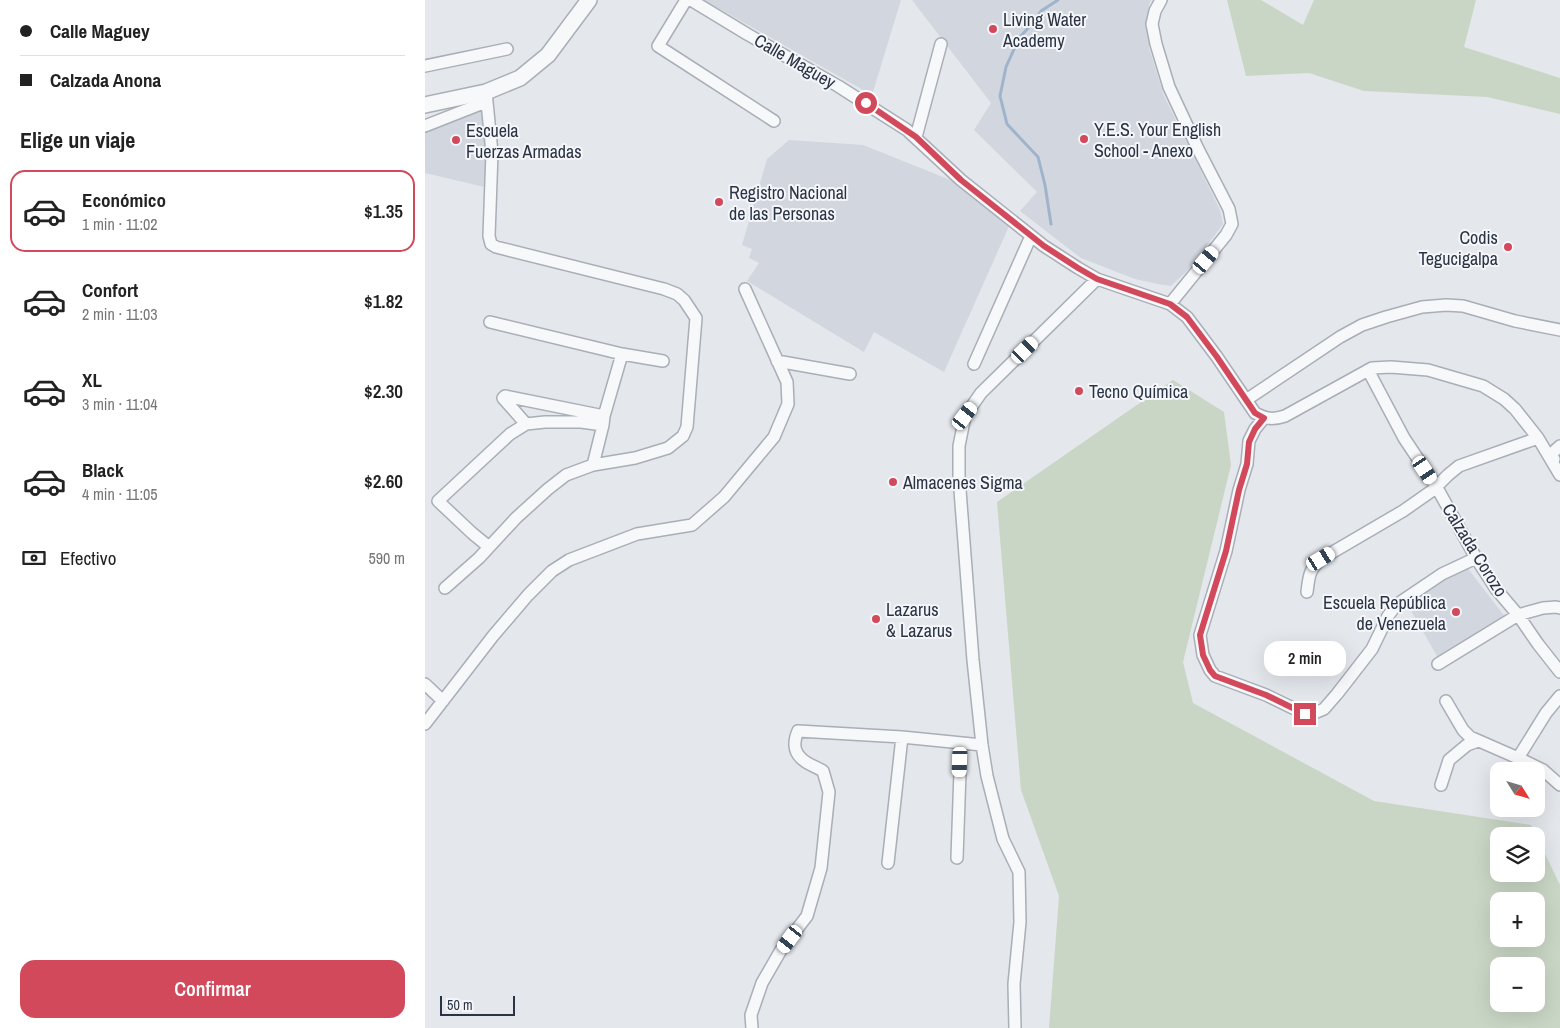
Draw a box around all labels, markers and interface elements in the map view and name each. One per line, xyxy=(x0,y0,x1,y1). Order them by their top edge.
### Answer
place label: Living Water Academy xyxy=(1002,7,1086,53)
text: Calle Maguey xyxy=(50,18,150,44)
marker: Living Water Academy xyxy=(987,23,999,35)
street label: Calle Maguey xyxy=(750,28,841,95)
text: Calzada Anona xyxy=(50,67,161,93)
route start xyxy=(855,92,877,114)
place label: Y.E.S. Your English School - Anexo xyxy=(1094,117,1221,163)
place label: Escuela Fuerzas Armadas xyxy=(466,118,582,164)
text: Elige un viaje xyxy=(20,125,135,155)
marker: Y.E.S. Your English School - Anexo xyxy=(1078,133,1090,145)
marker: Escuela Fuerzas Armadas xyxy=(450,134,462,146)
place label: Registro Nacional de las Personas xyxy=(729,180,847,226)
text: Económico xyxy=(82,187,166,213)
icon: car xyxy=(22,189,67,234)
marker: Registro Nacional de las Personas xyxy=(713,196,725,208)
text: $1.35 xyxy=(364,198,403,224)
text: 1 min · 11:02 xyxy=(82,213,158,235)
place label: Codis Tegucigalpa xyxy=(1418,225,1498,271)
marker: Codis Tegucigalpa xyxy=(1502,241,1514,253)
car xyxy=(1190,244,1221,276)
text: Confort xyxy=(82,277,138,303)
icon: car xyxy=(22,279,67,324)
text: $1.82 xyxy=(364,288,403,314)
text: 2 min · 11:03 xyxy=(82,303,158,325)
car xyxy=(1009,334,1040,366)
text: XL xyxy=(82,367,102,393)
icon: car xyxy=(22,369,67,414)
text: $2.30 xyxy=(364,378,403,404)
place label: Tecno Química xyxy=(1089,379,1188,404)
marker: Tecno Química xyxy=(1073,385,1085,397)
text: 3 min · 11:04 xyxy=(82,393,158,415)
car xyxy=(949,400,980,432)
car xyxy=(1410,453,1439,487)
text: Black xyxy=(82,457,124,483)
icon: car xyxy=(22,459,67,504)
text: $2.60 xyxy=(364,468,403,494)
place label: Almacenes Sigma xyxy=(902,470,1023,495)
marker: Almacenes Sigma xyxy=(887,476,899,488)
text: 4 min · 11:05 xyxy=(82,483,158,505)
street label: Calzada Corozo xyxy=(1436,499,1514,601)
icon: cash xyxy=(20,544,48,572)
text: Efectivo xyxy=(60,545,116,571)
car xyxy=(1304,545,1337,573)
text: 590 m xyxy=(369,547,405,569)
place label: Escuela República de Venezuela xyxy=(1323,590,1446,636)
place label: Lazarus & Lazarus xyxy=(886,597,952,643)
marker: Escuela República de Venezuela xyxy=(1450,606,1462,618)
marker: Lazarus & Lazarus xyxy=(870,613,882,625)
callout: 2 min xyxy=(1264,642,1346,676)
text: 2 min xyxy=(1288,647,1322,669)
route end xyxy=(1294,703,1316,725)
car xyxy=(951,747,968,777)
north arrow xyxy=(1490,762,1545,818)
map controls xyxy=(1490,762,1545,1012)
button: layers xyxy=(1490,827,1545,882)
button: + xyxy=(1490,892,1545,947)
car xyxy=(774,923,805,955)
button: − xyxy=(1490,957,1545,1012)
button: Confirmar xyxy=(20,960,405,1018)
scale bar xyxy=(440,993,515,1016)
text: 50 m xyxy=(447,996,473,1014)

